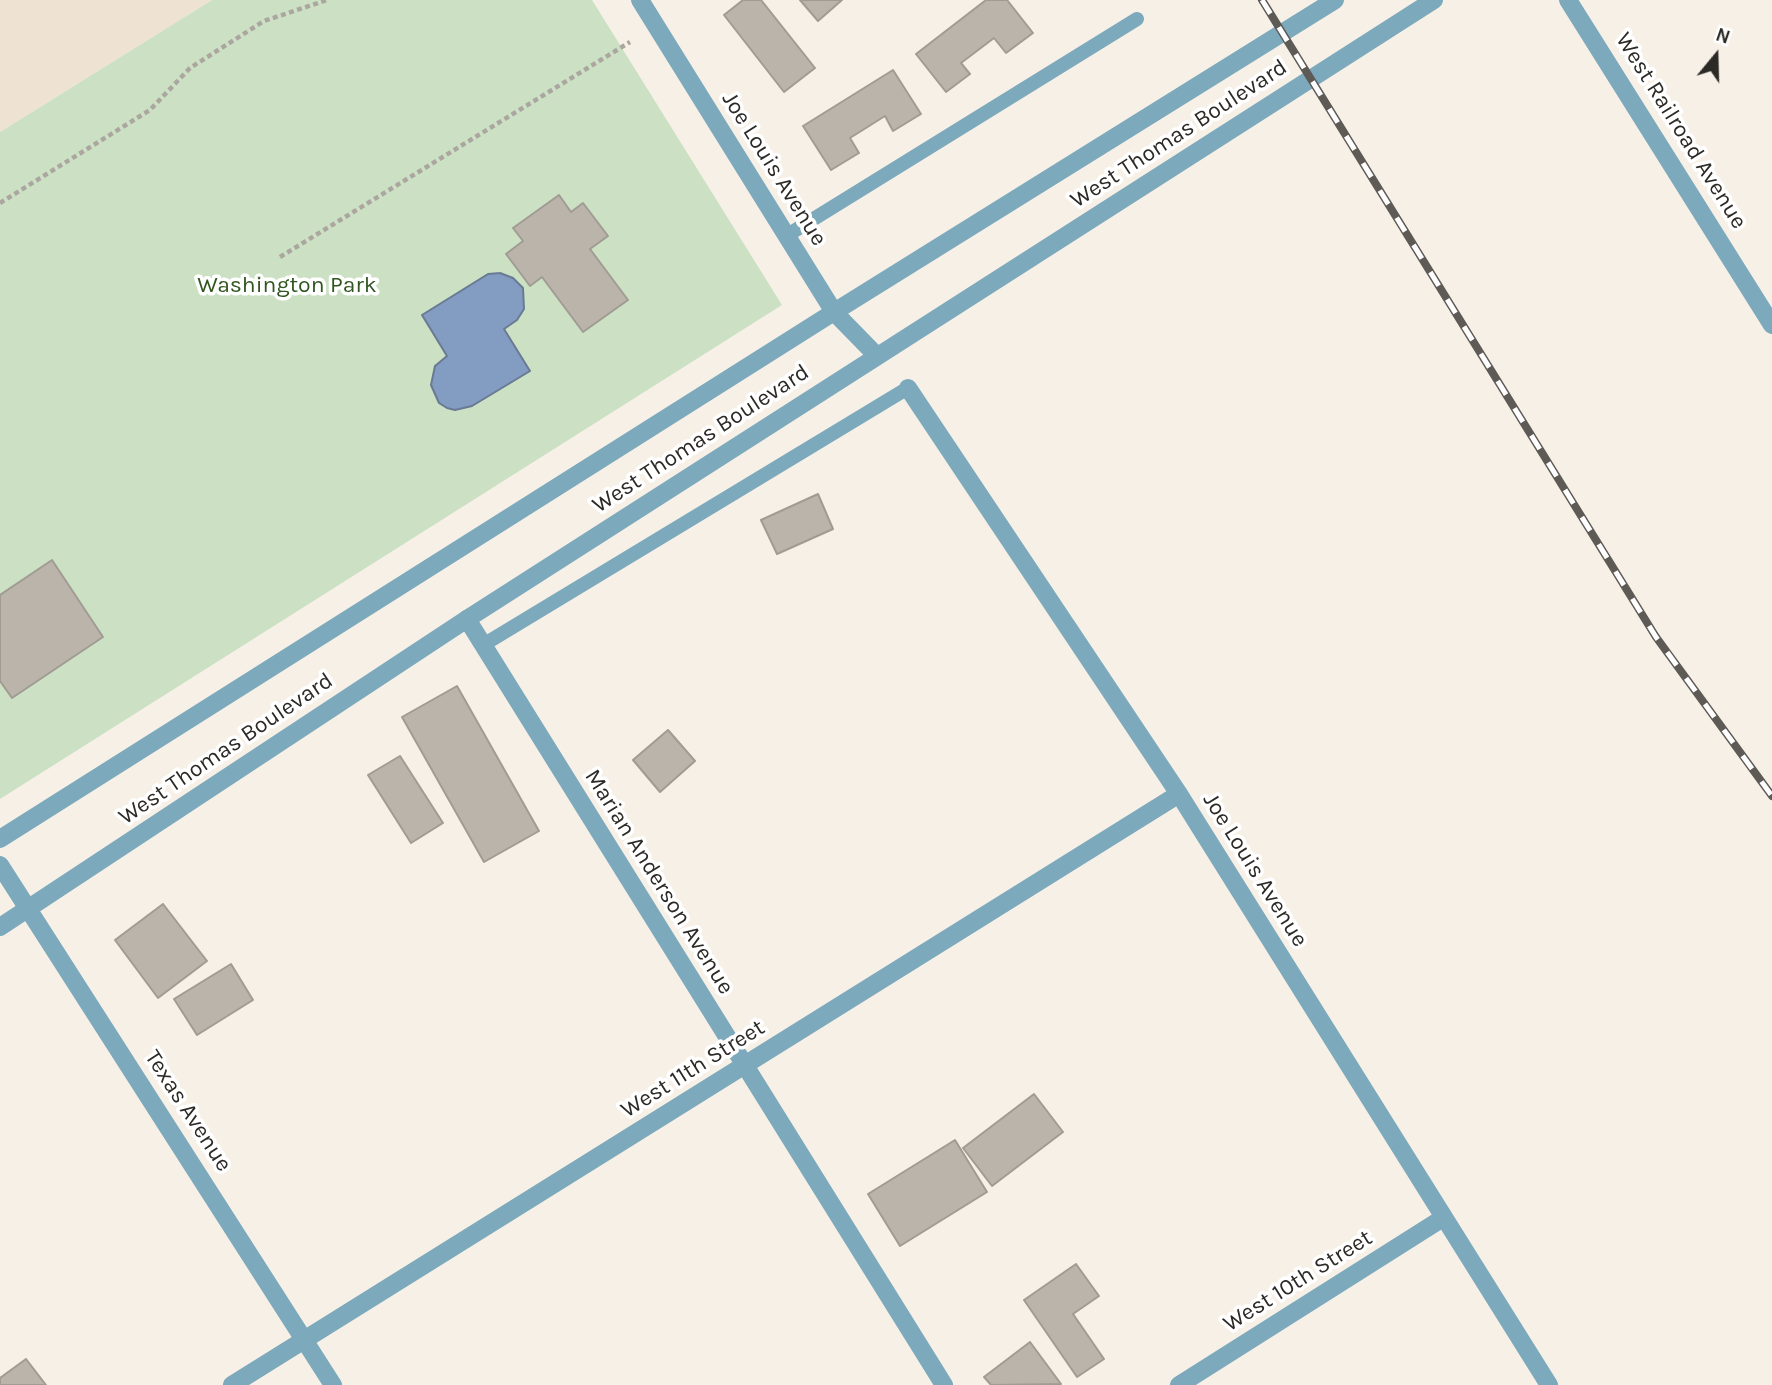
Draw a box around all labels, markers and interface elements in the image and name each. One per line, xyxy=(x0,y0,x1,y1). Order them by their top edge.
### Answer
north arrow xyxy=(1681,21,1751,91)
text: N xyxy=(1713,24,1733,49)
street label: West Railroad Avenue xyxy=(1609,28,1753,234)
street label: West Thomas Boulevard xyxy=(1066,54,1292,214)
street label: Joe Louis Avenue xyxy=(716,87,832,251)
park label: Washington Park xyxy=(197,271,377,299)
street label: West Thomas Boulevard xyxy=(588,359,814,519)
street label: West Thomas Boulevard xyxy=(114,667,338,831)
street label: Marian Anderson Avenue xyxy=(578,765,740,999)
street label: Joe Louis Avenue xyxy=(1197,788,1313,952)
street label: West 11th Street xyxy=(616,1014,770,1124)
street label: Texas Avenue xyxy=(139,1045,237,1177)
street label: West 10th Street xyxy=(1219,1224,1377,1338)

